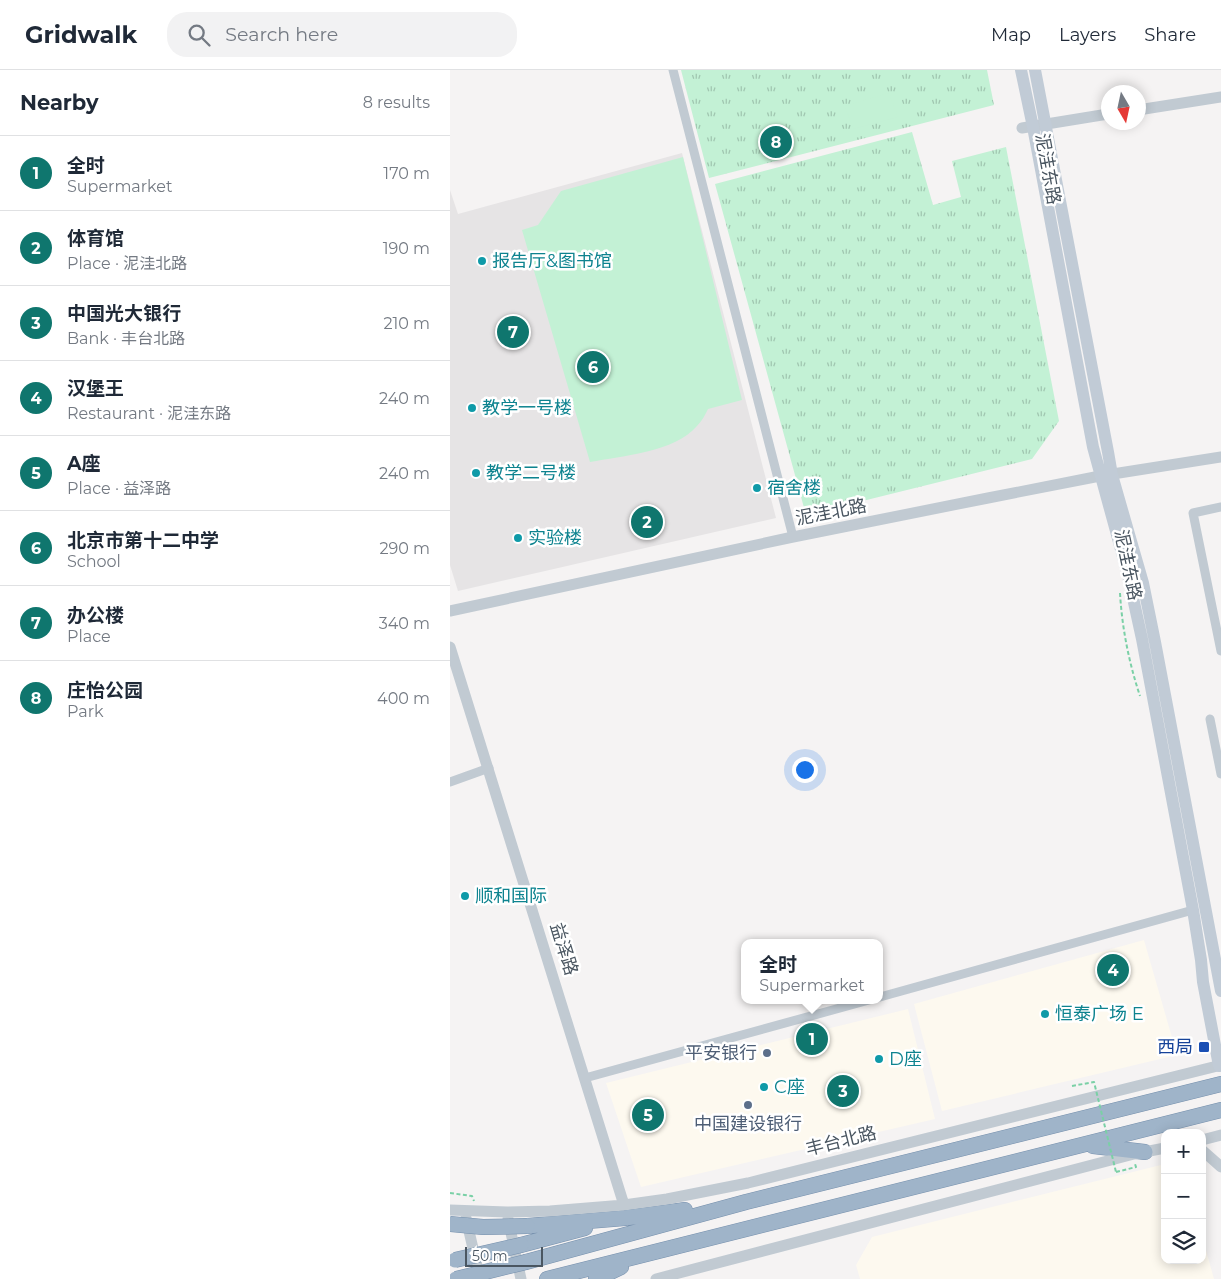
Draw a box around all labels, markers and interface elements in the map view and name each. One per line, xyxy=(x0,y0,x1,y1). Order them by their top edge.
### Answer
search box xyxy=(167,12,517,57)
text: Gridwalk xyxy=(25,20,137,49)
icon: search xyxy=(185,21,213,49)
text: Search here xyxy=(225,23,338,46)
text: Map xyxy=(991,24,1031,46)
text: Layers xyxy=(1059,24,1116,46)
text: Share xyxy=(1144,24,1196,46)
north arrow xyxy=(1101,85,1146,130)
text: Nearby xyxy=(20,90,99,115)
text: 8 results xyxy=(363,93,430,112)
pin: 8 xyxy=(760,123,792,161)
street label: 泥洼东路 xyxy=(1031,132,1065,206)
text: 全时 xyxy=(67,154,105,177)
text: 1 xyxy=(33,164,39,183)
text: 170 m xyxy=(383,164,430,183)
text: Supermarket xyxy=(67,177,173,196)
text: 体育馆 xyxy=(67,227,124,250)
text: 2 xyxy=(31,239,41,258)
text: 190 m xyxy=(383,239,430,258)
place label: 报告厅&图书馆 xyxy=(492,250,612,272)
text: Place · 泥洼北路 xyxy=(67,254,187,273)
marker: 报告厅&图书馆 xyxy=(476,255,488,267)
text: 中国光大银行 xyxy=(67,302,181,325)
pin: 7 xyxy=(497,313,529,351)
text: 3 xyxy=(31,314,41,333)
text: 210 m xyxy=(383,314,430,333)
text: Bank · 丰台北路 xyxy=(67,329,185,348)
pin: 6 xyxy=(577,348,609,386)
text: 汉堡王 xyxy=(67,377,124,400)
text: 4 xyxy=(30,389,42,408)
text: 240 m xyxy=(379,389,430,408)
place label: 教学一号楼 xyxy=(482,397,572,419)
marker: 教学一号楼 xyxy=(466,402,478,414)
text: Restaurant · 泥洼东路 xyxy=(67,404,231,423)
text: A座 xyxy=(67,452,101,475)
place label: 教学二号楼 xyxy=(486,462,576,484)
text: 5 xyxy=(31,464,41,483)
text: 240 m xyxy=(379,464,430,483)
marker: 教学二号楼 xyxy=(470,467,482,479)
place label: 宿舍楼 xyxy=(767,477,821,499)
text: Place · 益泽路 xyxy=(67,479,171,498)
marker: 宿舍楼 xyxy=(751,482,763,494)
street label: 泥洼北路 xyxy=(794,494,868,530)
pin: 2 xyxy=(631,503,663,541)
place label: 实验楼 xyxy=(528,527,582,549)
street label: 泥洼东路 xyxy=(1110,527,1146,603)
text: 北京市第十二中学 xyxy=(67,529,219,552)
marker: 实验楼 xyxy=(512,532,524,544)
text: 6 xyxy=(31,539,41,558)
text: 290 m xyxy=(379,539,430,558)
text: School xyxy=(67,552,121,571)
text: 办公楼 xyxy=(67,604,124,627)
text: 7 xyxy=(31,614,41,633)
text: 340 m xyxy=(379,614,430,633)
text: Place xyxy=(67,627,111,646)
text: 庄怡公园 xyxy=(67,679,143,702)
text: 8 xyxy=(31,689,41,708)
text: 400 m xyxy=(377,689,430,708)
text: Park xyxy=(67,702,104,721)
your location xyxy=(792,757,818,783)
place label: 顺和国际 xyxy=(475,885,547,907)
marker: 顺和国际 xyxy=(459,890,471,902)
street label: 益泽路 xyxy=(546,920,582,978)
popup xyxy=(741,939,883,1004)
pin: 4 xyxy=(1097,951,1129,989)
text: 全时 xyxy=(759,953,797,976)
text: Supermarket xyxy=(759,976,865,995)
place label: 恒泰广场 E xyxy=(1055,1003,1144,1025)
marker: 恒泰广场 E xyxy=(1039,1008,1051,1020)
pin: 1 xyxy=(796,1020,828,1058)
place label: 西局 xyxy=(1157,1036,1193,1058)
marker: 西局 xyxy=(1197,1040,1211,1054)
place label: 平安银行 xyxy=(685,1042,757,1064)
marker: 平安银行 xyxy=(761,1047,773,1059)
place label: D座 xyxy=(889,1048,922,1070)
marker: D座 xyxy=(873,1053,885,1065)
pin: 3 xyxy=(827,1072,859,1110)
place label: C座 xyxy=(774,1076,805,1098)
marker: C座 xyxy=(758,1081,770,1093)
pin: 5 xyxy=(632,1096,664,1134)
marker: 中国建设银行 xyxy=(742,1099,754,1111)
place label: 中国建设银行 xyxy=(694,1113,802,1135)
street label: 丰台北路 xyxy=(803,1122,879,1160)
map controls xyxy=(1161,1129,1206,1264)
button: + xyxy=(1161,1129,1206,1174)
button: − xyxy=(1161,1174,1206,1219)
button: layers xyxy=(1161,1219,1206,1264)
scale bar xyxy=(465,1244,542,1267)
text: 50 m xyxy=(472,1247,508,1265)

